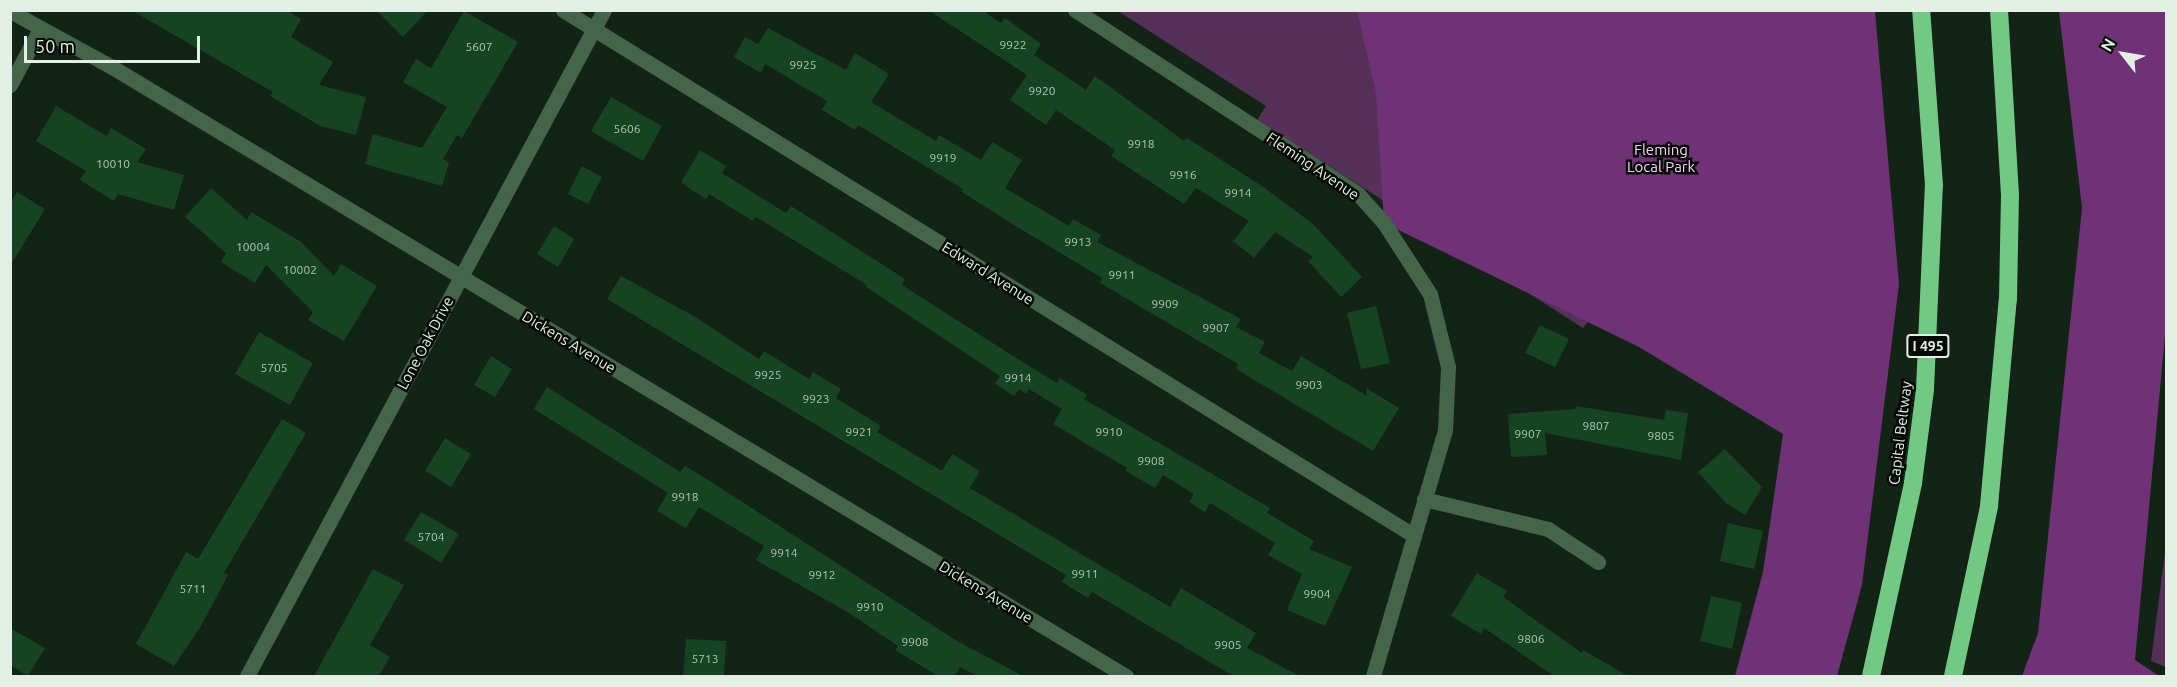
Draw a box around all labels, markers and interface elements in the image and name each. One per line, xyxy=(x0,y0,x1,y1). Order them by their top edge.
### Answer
scale bar xyxy=(27,24,202,62)
north arrow xyxy=(2093,24,2153,84)
text: N xyxy=(2097,35,2118,54)
text: 50 m xyxy=(35,36,75,56)
house number: 9922 xyxy=(999,38,1027,52)
house number: 5607 xyxy=(465,40,493,54)
house number: 9925 xyxy=(789,58,817,72)
house number: 9920 xyxy=(1028,84,1056,98)
house number: 5606 xyxy=(613,122,641,136)
street label: Fleming Avenue xyxy=(1263,128,1363,204)
house number: 9918 xyxy=(1127,137,1155,151)
park label: Fleming Local Park xyxy=(1627,140,1695,175)
house number: 9919 xyxy=(929,151,957,165)
house number: 10010 xyxy=(96,157,130,171)
house number: 9916 xyxy=(1169,168,1197,182)
house number: 9914 xyxy=(1224,186,1252,200)
house number: 9913 xyxy=(1064,235,1092,249)
street label: Edward Avenue xyxy=(939,238,1037,308)
house number: 10004 xyxy=(236,240,270,254)
house number: 10002 xyxy=(283,263,317,277)
house number: 9911 xyxy=(1108,268,1136,282)
street label: Lone Oak Drive xyxy=(393,294,457,392)
house number: 9909 xyxy=(1151,297,1179,311)
street label: Dickens Avenue xyxy=(519,307,619,377)
house number: 9907 xyxy=(1202,321,1230,335)
road number: I 495 xyxy=(1906,335,1950,357)
house number: 5705 xyxy=(260,361,288,375)
house number: 9925 xyxy=(754,368,782,382)
house number: 9914 xyxy=(1004,371,1032,385)
house number: 9903 xyxy=(1295,378,1323,392)
street label: Capital Beltway xyxy=(1885,380,1915,486)
house number: 9923 xyxy=(802,392,830,406)
house number: 9807 xyxy=(1582,419,1610,433)
house number: 9921 xyxy=(845,425,873,439)
house number: 9910 xyxy=(1095,425,1123,439)
house number: 9907 xyxy=(1514,427,1542,441)
house number: 9805 xyxy=(1647,429,1675,443)
house number: 9908 xyxy=(1137,454,1165,468)
house number: 9918 xyxy=(671,490,699,504)
house number: 5704 xyxy=(417,530,445,544)
house number: 9914 xyxy=(770,546,798,560)
street label: Dickens Avenue xyxy=(936,557,1036,627)
house number: 9911 xyxy=(1071,567,1099,581)
house number: 9912 xyxy=(808,568,836,582)
house number: 5711 xyxy=(179,582,207,596)
house number: 9904 xyxy=(1303,587,1331,601)
house number: 9910 xyxy=(856,600,884,614)
house number: 9806 xyxy=(1517,632,1545,646)
house number: 9908 xyxy=(901,635,929,649)
house number: 9905 xyxy=(1214,638,1242,652)
house number: 5713 xyxy=(691,652,719,666)

